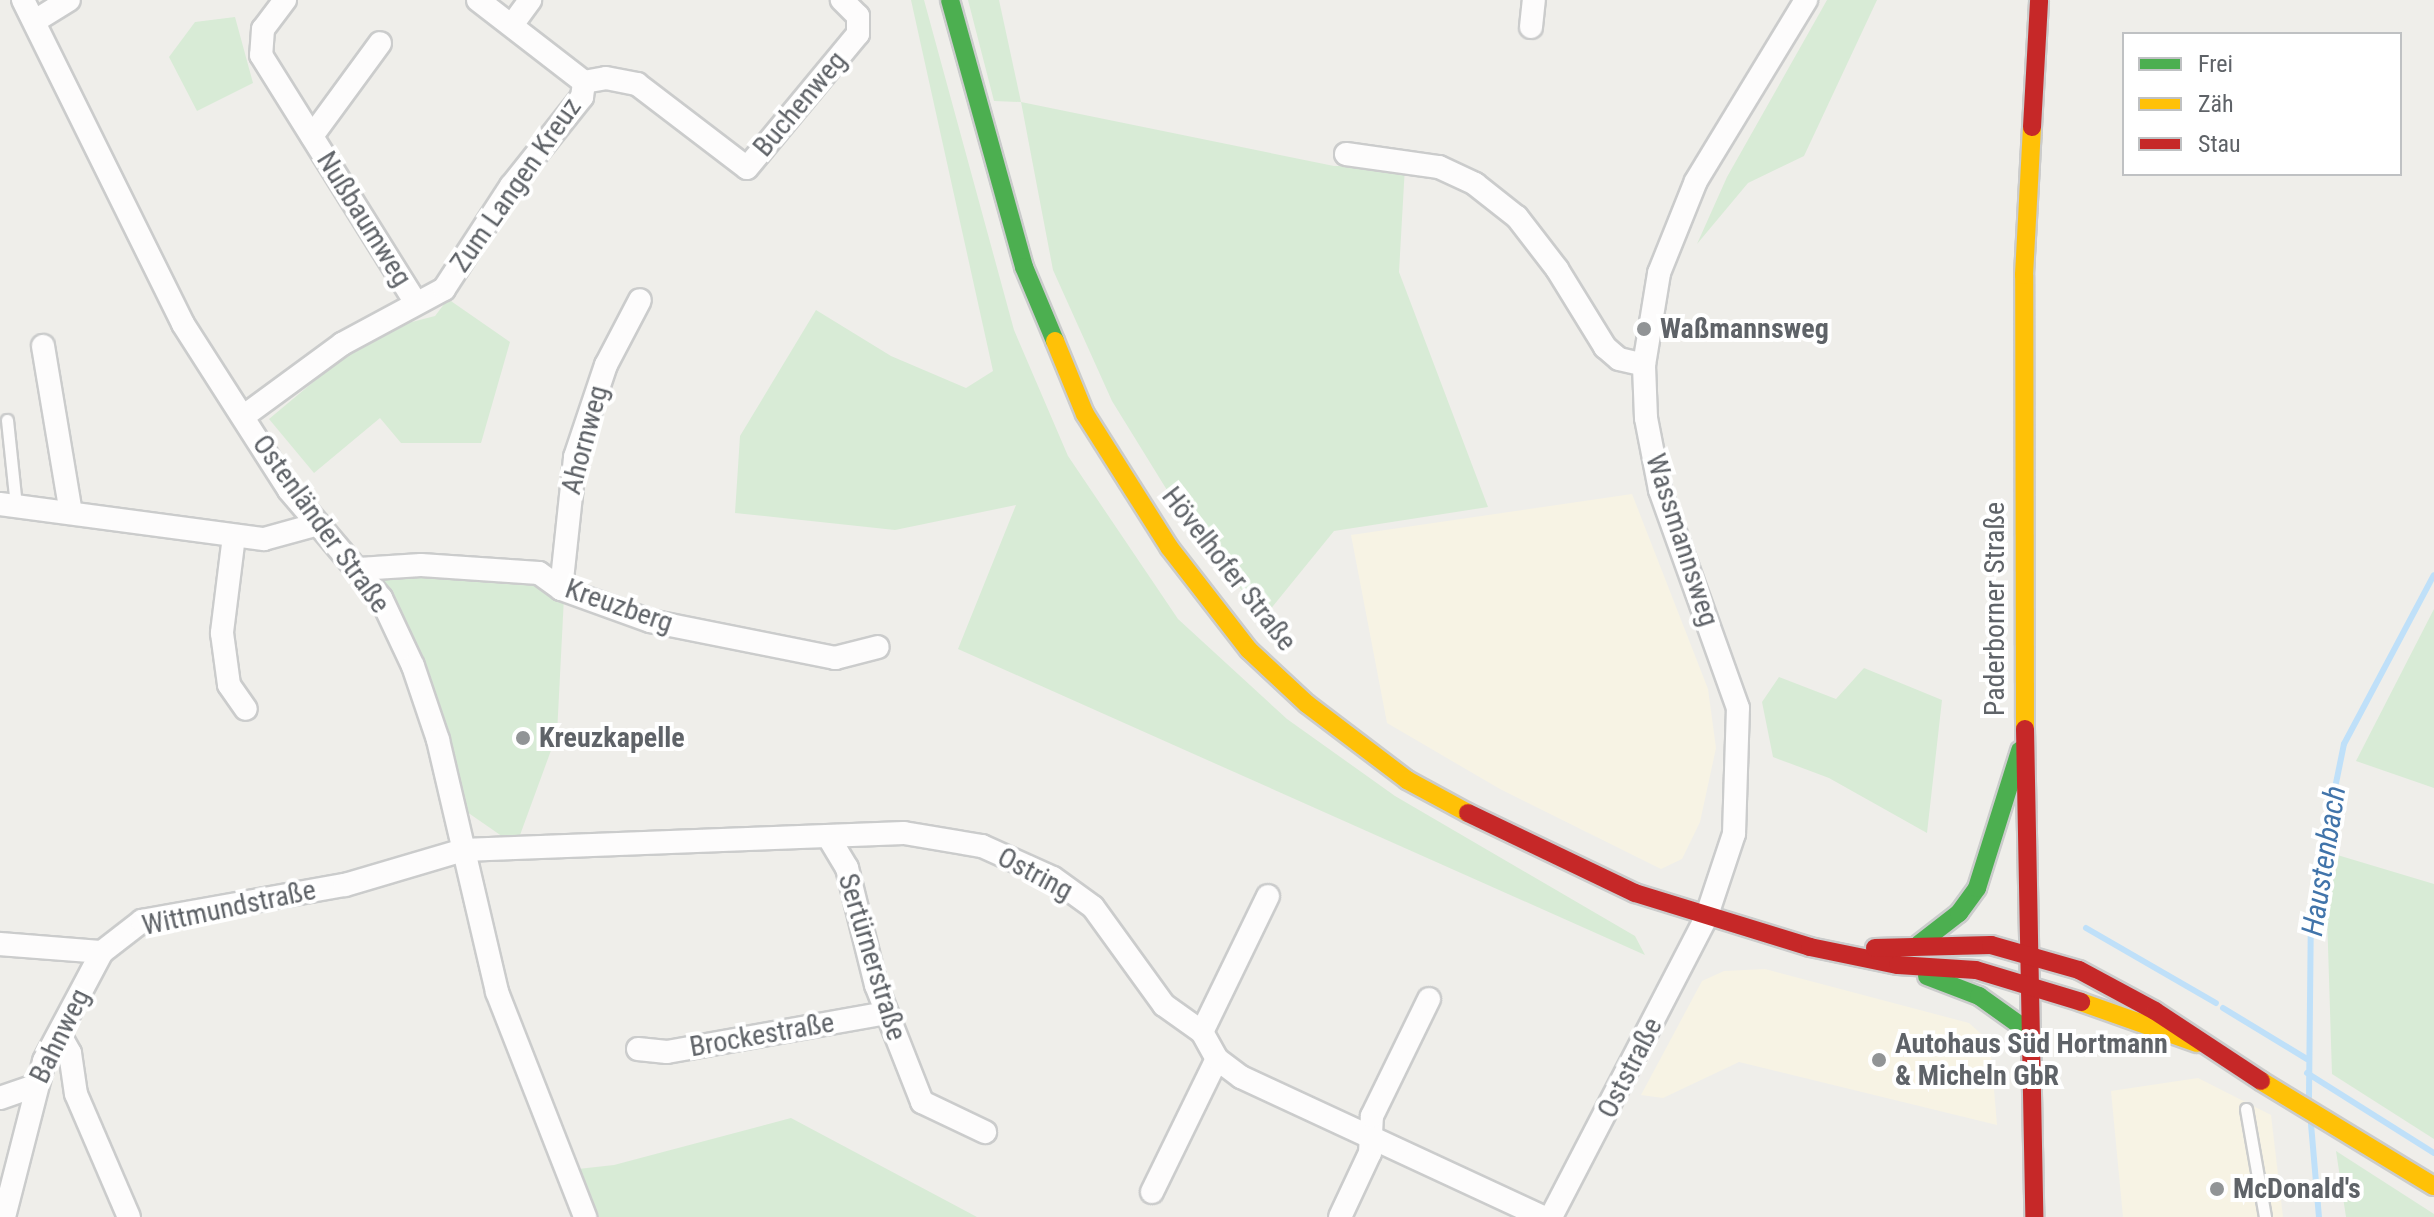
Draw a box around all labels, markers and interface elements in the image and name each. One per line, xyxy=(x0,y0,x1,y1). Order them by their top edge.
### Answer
legend xyxy=(2122,32,2402,176)
street label: Buchenweg xyxy=(746,45,854,163)
text: Frei xyxy=(2198,50,2233,78)
text: Zäh xyxy=(2198,90,2234,118)
street label: Zum Langen Kreuz xyxy=(443,91,589,279)
text: Stau xyxy=(2198,130,2241,158)
street label: Nußbaumweg xyxy=(309,145,419,293)
place label: Waßmannsweg xyxy=(1660,312,1829,346)
marker: Waßmannsweg xyxy=(1635,320,1653,338)
street label: Ahornweg xyxy=(554,382,616,498)
street label: Ostenländer Straße xyxy=(245,428,397,620)
street label: Wassmannsweg xyxy=(1638,450,1726,630)
street label: Hövelhofer Straße xyxy=(1155,480,1303,658)
street label: Paderborner Straße xyxy=(1978,502,2012,716)
street label: Kreuzberg xyxy=(561,572,677,640)
place label: Kreuzkapelle xyxy=(539,721,685,755)
marker: Kreuzkapelle xyxy=(514,729,532,747)
water label: Haustenbach xyxy=(2294,783,2354,939)
street label: Ostring xyxy=(992,840,1078,908)
street label: Sertürnerstraße xyxy=(831,870,913,1044)
street label: Wittmundstraße xyxy=(139,873,319,943)
street label: Bahnweg xyxy=(23,983,97,1089)
street label: Brockestraße xyxy=(687,1006,837,1064)
street label: Oststraße xyxy=(1590,1012,1670,1124)
place label: Autohaus Süd Hortmann & Micheln GbR xyxy=(1895,1027,2168,1093)
marker: Autohaus Süd Hortmann & Micheln GbR xyxy=(1870,1051,1888,1069)
place label: McDonald's xyxy=(2233,1172,2361,1206)
marker: McDonald's xyxy=(2208,1180,2226,1198)

